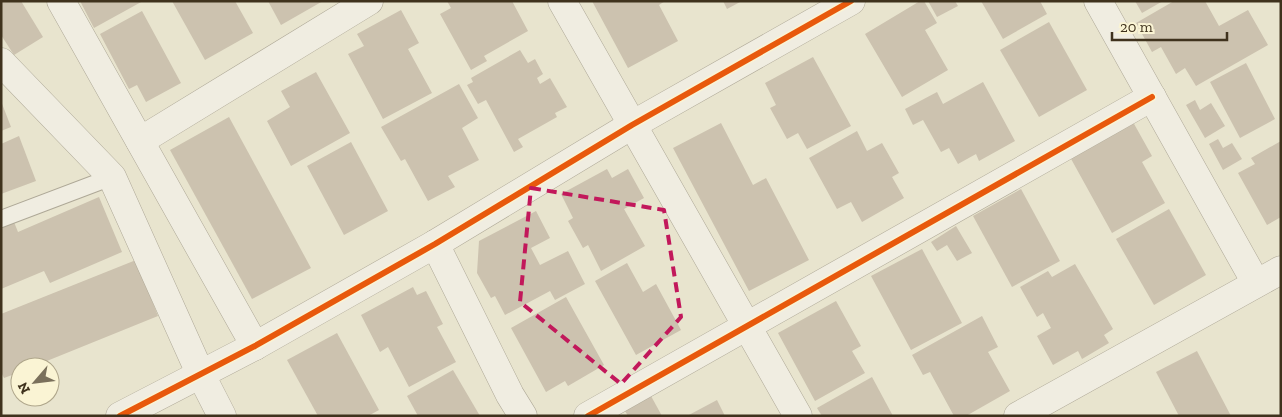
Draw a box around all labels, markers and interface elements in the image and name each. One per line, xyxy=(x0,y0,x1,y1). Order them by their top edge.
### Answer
scale bar xyxy=(1112,10,1227,42)
text: 20 m xyxy=(1120,18,1153,36)
north arrow xyxy=(10,357,60,407)
text: N xyxy=(14,379,34,397)

